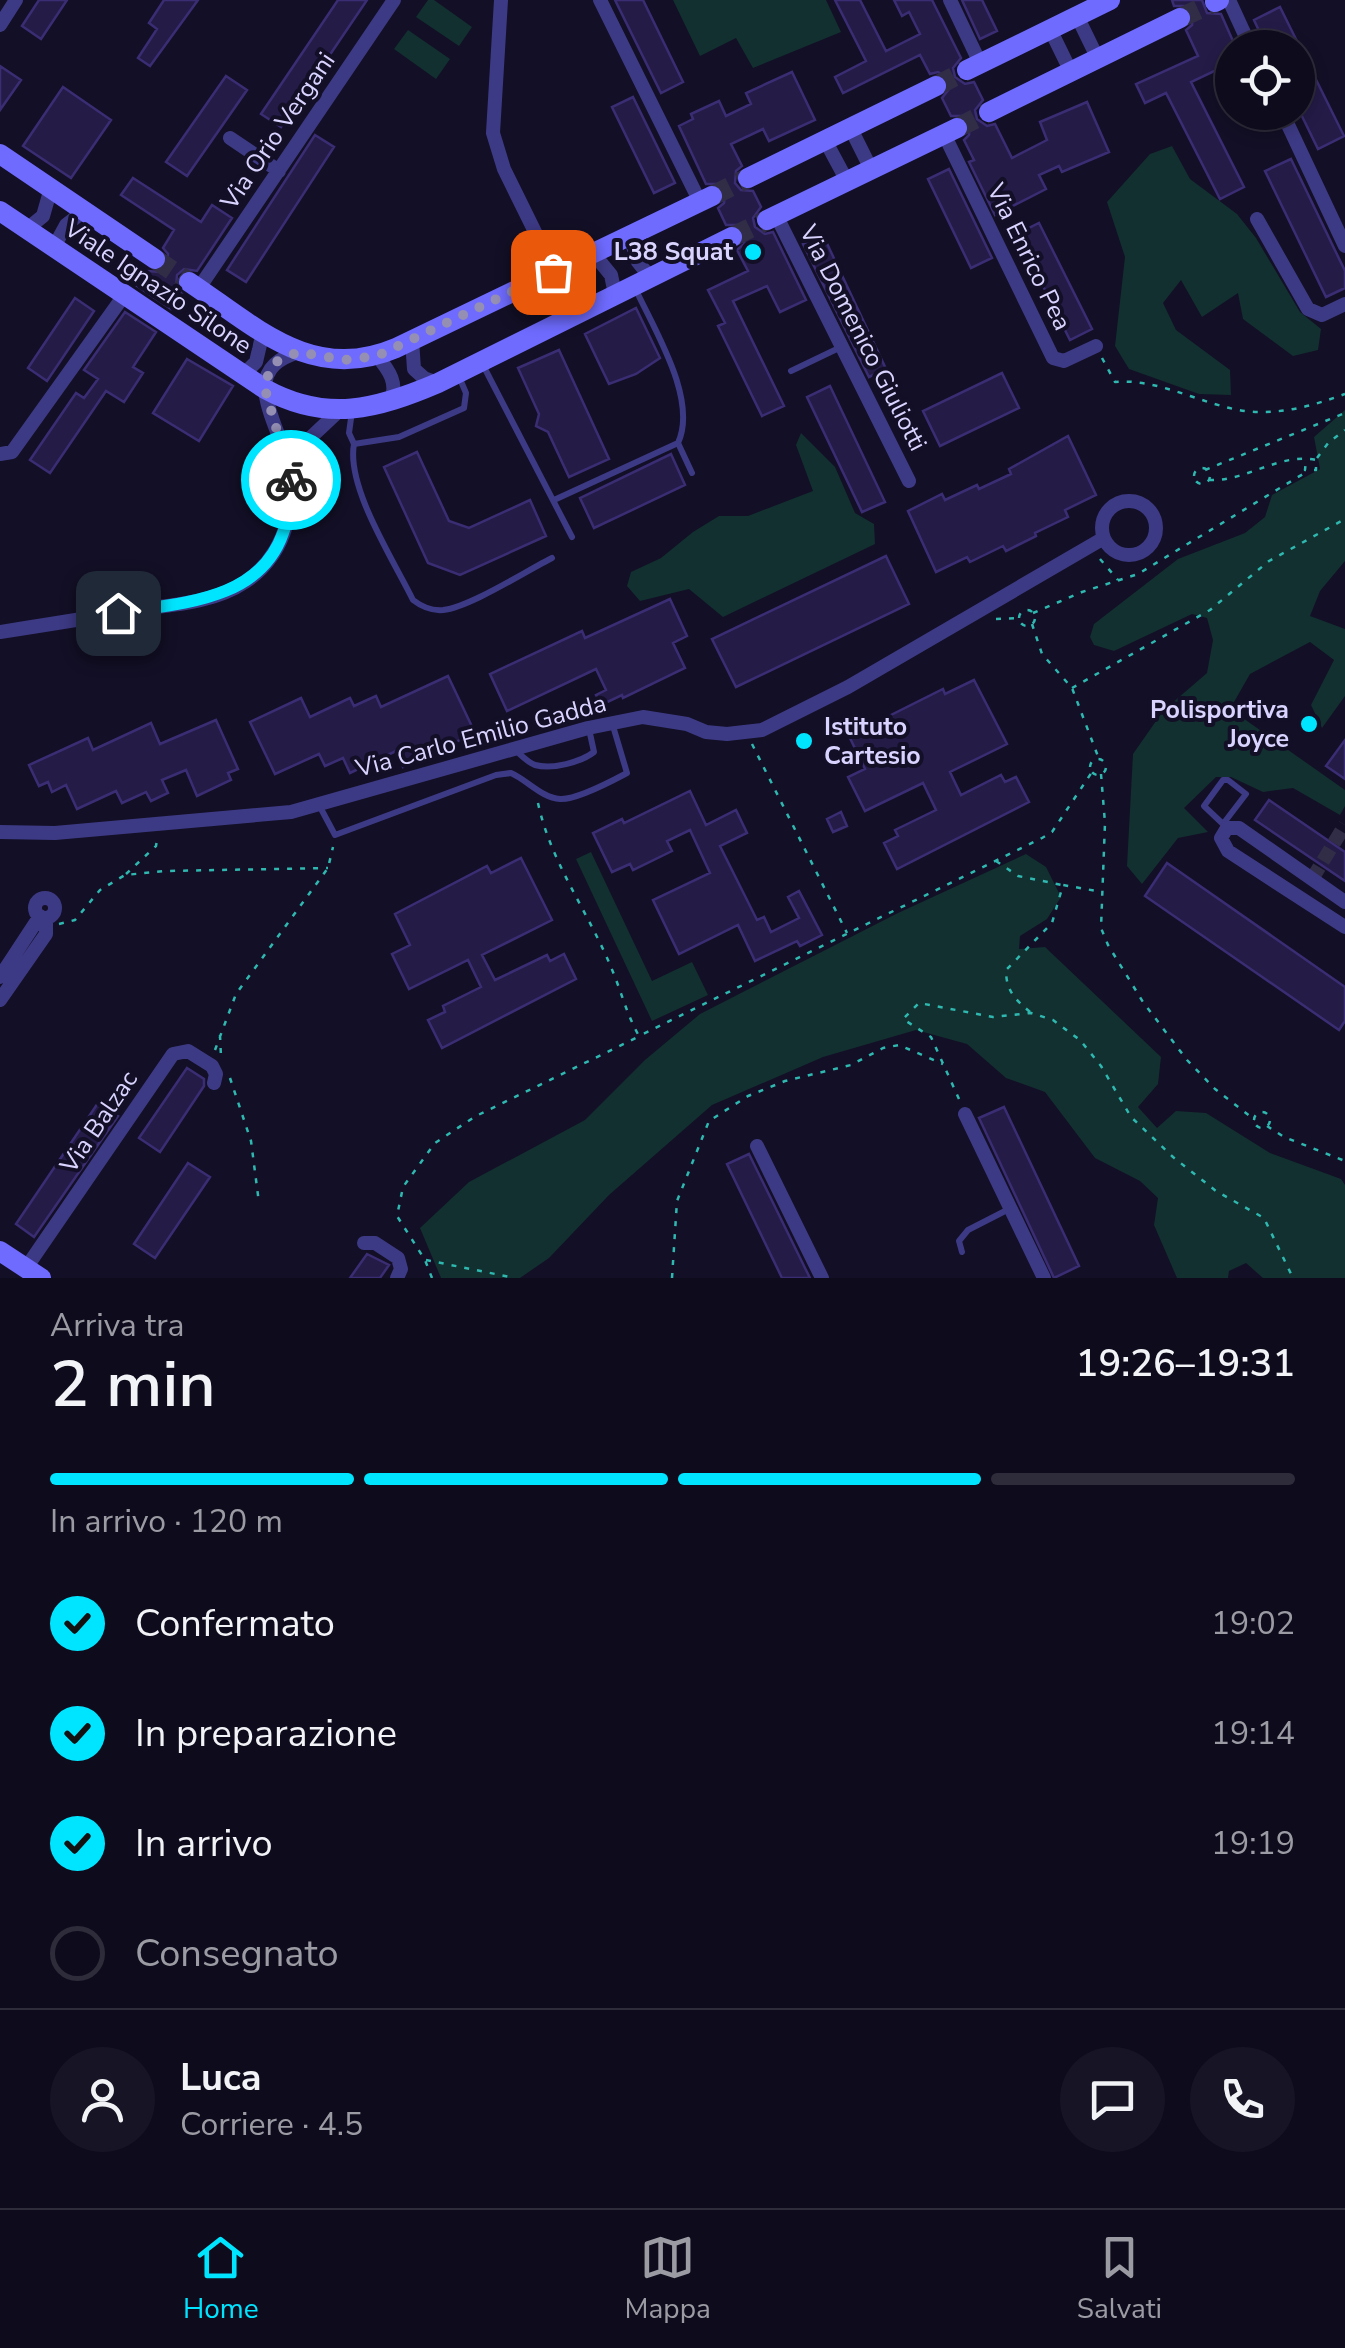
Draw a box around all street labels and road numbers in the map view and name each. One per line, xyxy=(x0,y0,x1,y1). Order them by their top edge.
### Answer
street label: Via Orio Vergani xyxy=(212,46,343,217)
street label: Via Enrico Pea xyxy=(978,177,1079,336)
street label: Viale Ignazio Silone xyxy=(57,211,258,362)
street label: Via Domenico Giuliotti xyxy=(791,218,935,457)
street label: Via Carlo Emilio Gadda xyxy=(351,686,610,786)
street label: Via Balzac xyxy=(52,1064,146,1181)

